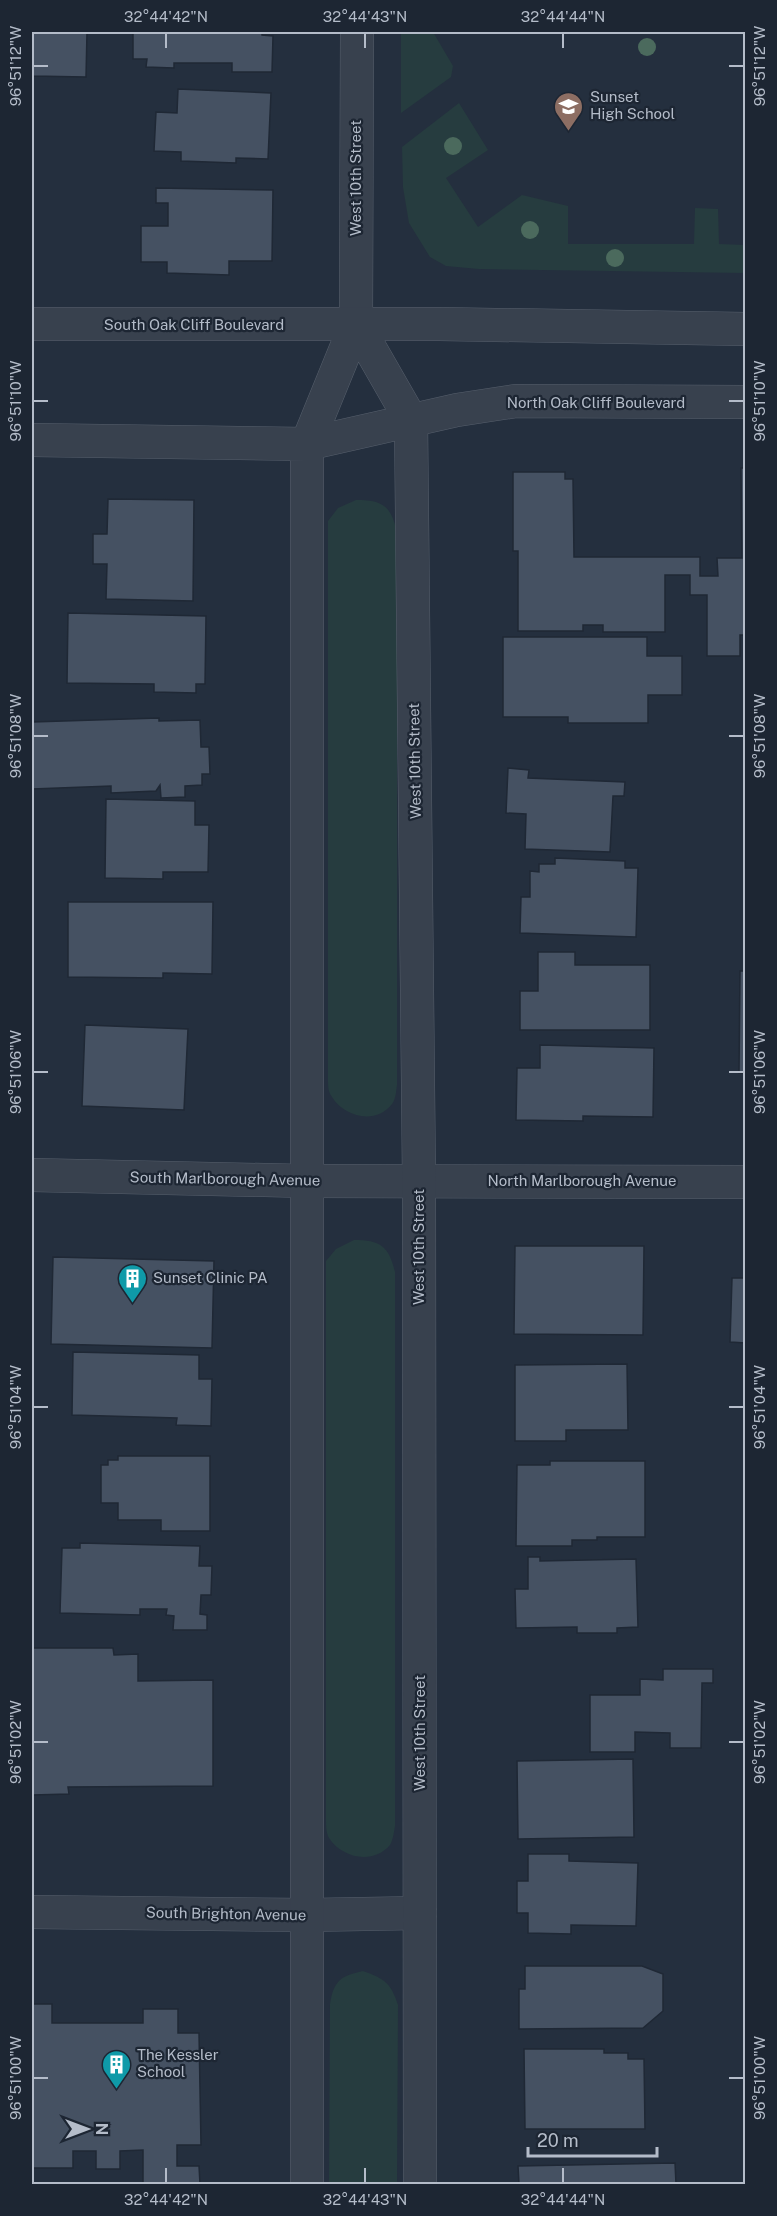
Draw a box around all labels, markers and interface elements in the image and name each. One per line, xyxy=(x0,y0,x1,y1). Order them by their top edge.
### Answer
text: 32°44'42"N xyxy=(124,8,208,25)
text: 32°44'43"N xyxy=(323,8,407,25)
text: 32°44'44"N xyxy=(521,8,605,25)
text: 96°51'12"W xyxy=(7,26,24,106)
text: 96°51'12"W xyxy=(751,26,768,106)
place label: Sunset High School xyxy=(590,88,675,122)
school or university icon: Sunset High School xyxy=(553,90,585,132)
street label: West 10th Street xyxy=(347,120,364,236)
street label: South Oak Cliff Boulevard xyxy=(104,316,284,333)
text: 96°51'10"W xyxy=(7,361,24,441)
text: 96°51'10"W xyxy=(751,361,768,441)
street label: North Oak Cliff Boulevard xyxy=(507,394,685,411)
text: 96°51'08"W xyxy=(7,694,24,778)
text: 96°51'08"W xyxy=(751,694,768,778)
street label: West 10th Street xyxy=(405,703,424,819)
text: 96°51'06"W xyxy=(7,1030,24,1114)
text: 96°51'06"W xyxy=(751,1030,768,1114)
street label: South Marlborough Avenue xyxy=(130,1168,320,1189)
street label: North Marlborough Avenue xyxy=(488,1172,676,1189)
street label: West 10th Street xyxy=(410,1189,427,1305)
building icon: Sunset Clinic PA xyxy=(116,1262,148,1304)
place label: Sunset Clinic PA xyxy=(153,1269,268,1286)
text: 96°51'04"W xyxy=(7,1365,24,1449)
text: 96°51'04"W xyxy=(751,1365,768,1449)
street label: West 10th Street xyxy=(411,1675,428,1791)
text: 96°51'02"W xyxy=(7,1700,24,1784)
text: 96°51'02"W xyxy=(751,1700,768,1784)
street label: South Brighton Avenue xyxy=(146,1904,306,1923)
text: 96°51'00"W xyxy=(7,2036,24,2120)
text: 96°51'00"W xyxy=(751,2036,768,2120)
place label: The Kessler School xyxy=(137,2046,219,2080)
building icon: The Kessler School xyxy=(100,2048,132,2090)
north arrow xyxy=(57,2099,117,2159)
scale bar xyxy=(528,2120,657,2158)
text: N xyxy=(92,2123,111,2135)
text: 20 m xyxy=(537,2130,579,2151)
text: 32°44'42"N xyxy=(124,2191,208,2208)
text: 32°44'43"N xyxy=(323,2191,407,2208)
text: 32°44'44"N xyxy=(521,2191,605,2208)

